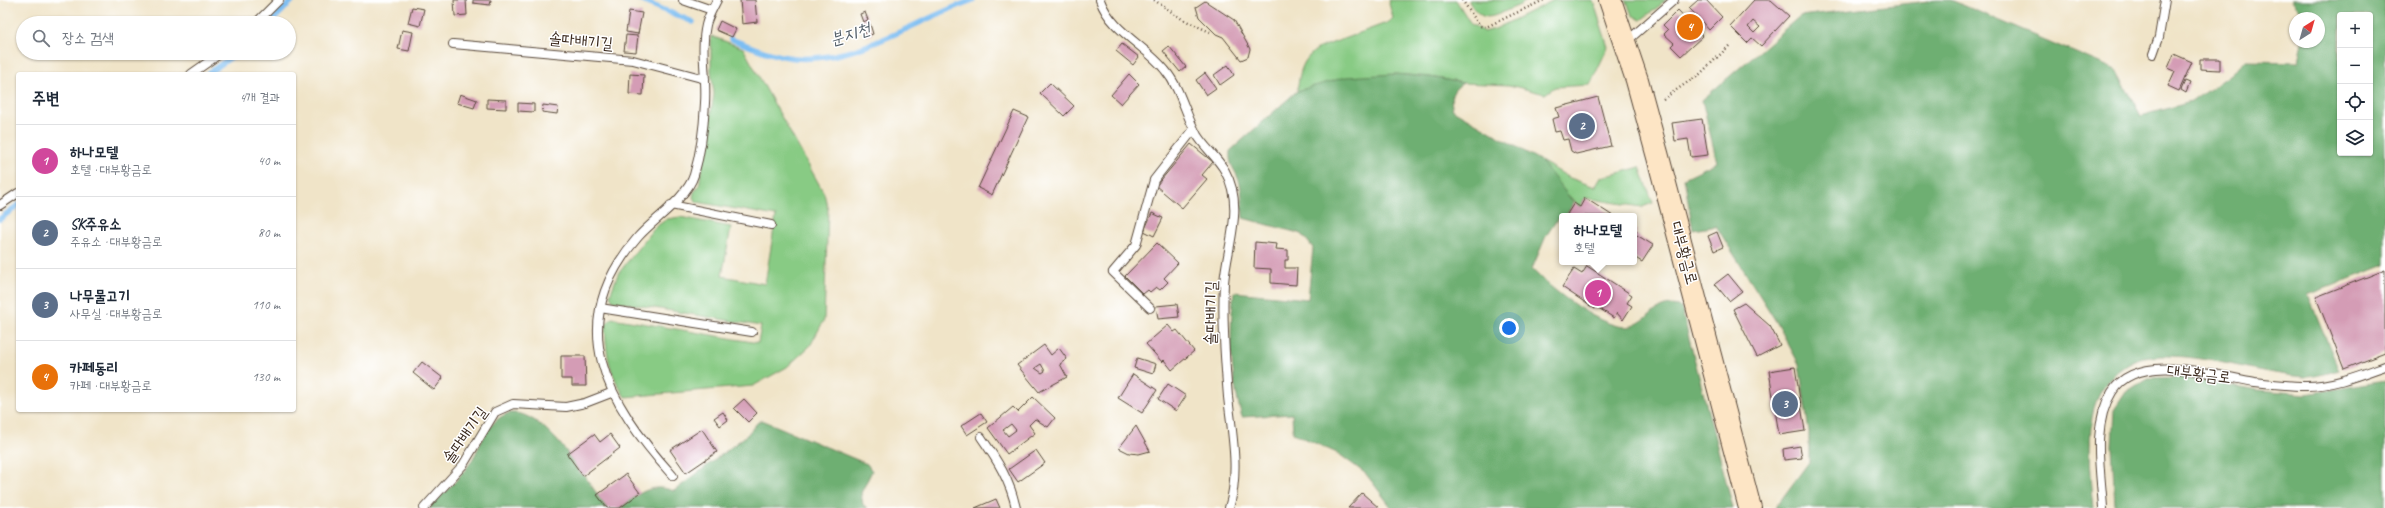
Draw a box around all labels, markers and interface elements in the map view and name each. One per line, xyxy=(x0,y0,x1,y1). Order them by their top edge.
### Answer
pin: 4 xyxy=(1677,12,1703,42)
north arrow xyxy=(2289,12,2325,48)
map controls xyxy=(2337,12,2373,156)
button: + xyxy=(2337,12,2373,48)
search box xyxy=(16,16,296,60)
water label: 분지천 xyxy=(827,17,875,50)
icon: search xyxy=(30,27,52,49)
street label: 솔따배기길 xyxy=(548,28,614,54)
text: 장소 검색 xyxy=(62,29,114,48)
button: − xyxy=(2337,48,2373,84)
button: locate xyxy=(2337,84,2373,120)
text: 주변 xyxy=(32,88,59,109)
text: 4개 결과 xyxy=(240,90,280,106)
pin: 2 xyxy=(1569,111,1595,141)
button: layers xyxy=(2337,120,2373,156)
text: 하나모텔 xyxy=(70,143,118,162)
text: 1 xyxy=(42,153,48,169)
text: 40 m xyxy=(258,153,280,169)
text: 호텔 · 대부황금로 xyxy=(70,162,152,178)
popup xyxy=(1559,213,1637,265)
text: SK주유소 xyxy=(70,215,121,234)
street label: 대부황금로 xyxy=(1666,219,1702,287)
text: 하나모텔 xyxy=(1574,221,1622,240)
text: 2 xyxy=(42,225,48,241)
text: 80 m xyxy=(258,225,280,241)
text: 주유소 · 대부황금로 xyxy=(70,234,162,250)
text: 호텔 xyxy=(1574,240,1595,256)
pin: 1 xyxy=(1585,278,1611,308)
street label: 솔따배기길 xyxy=(1200,281,1222,345)
text: 나무물고기 xyxy=(70,287,130,306)
text: 3 xyxy=(42,297,48,313)
text: 110 m xyxy=(252,297,280,313)
text: 사무실 · 대부황금로 xyxy=(70,306,162,322)
your location xyxy=(1499,318,1519,338)
text: 카페동리 xyxy=(70,359,118,378)
street label: 대부황금로 xyxy=(2166,360,2232,388)
text: 4 xyxy=(42,369,48,385)
text: 130 m xyxy=(252,369,280,385)
text: 카페 · 대부황금로 xyxy=(70,378,152,394)
pin: 3 xyxy=(1772,389,1798,419)
street label: 솔따배기길 xyxy=(438,403,492,467)

